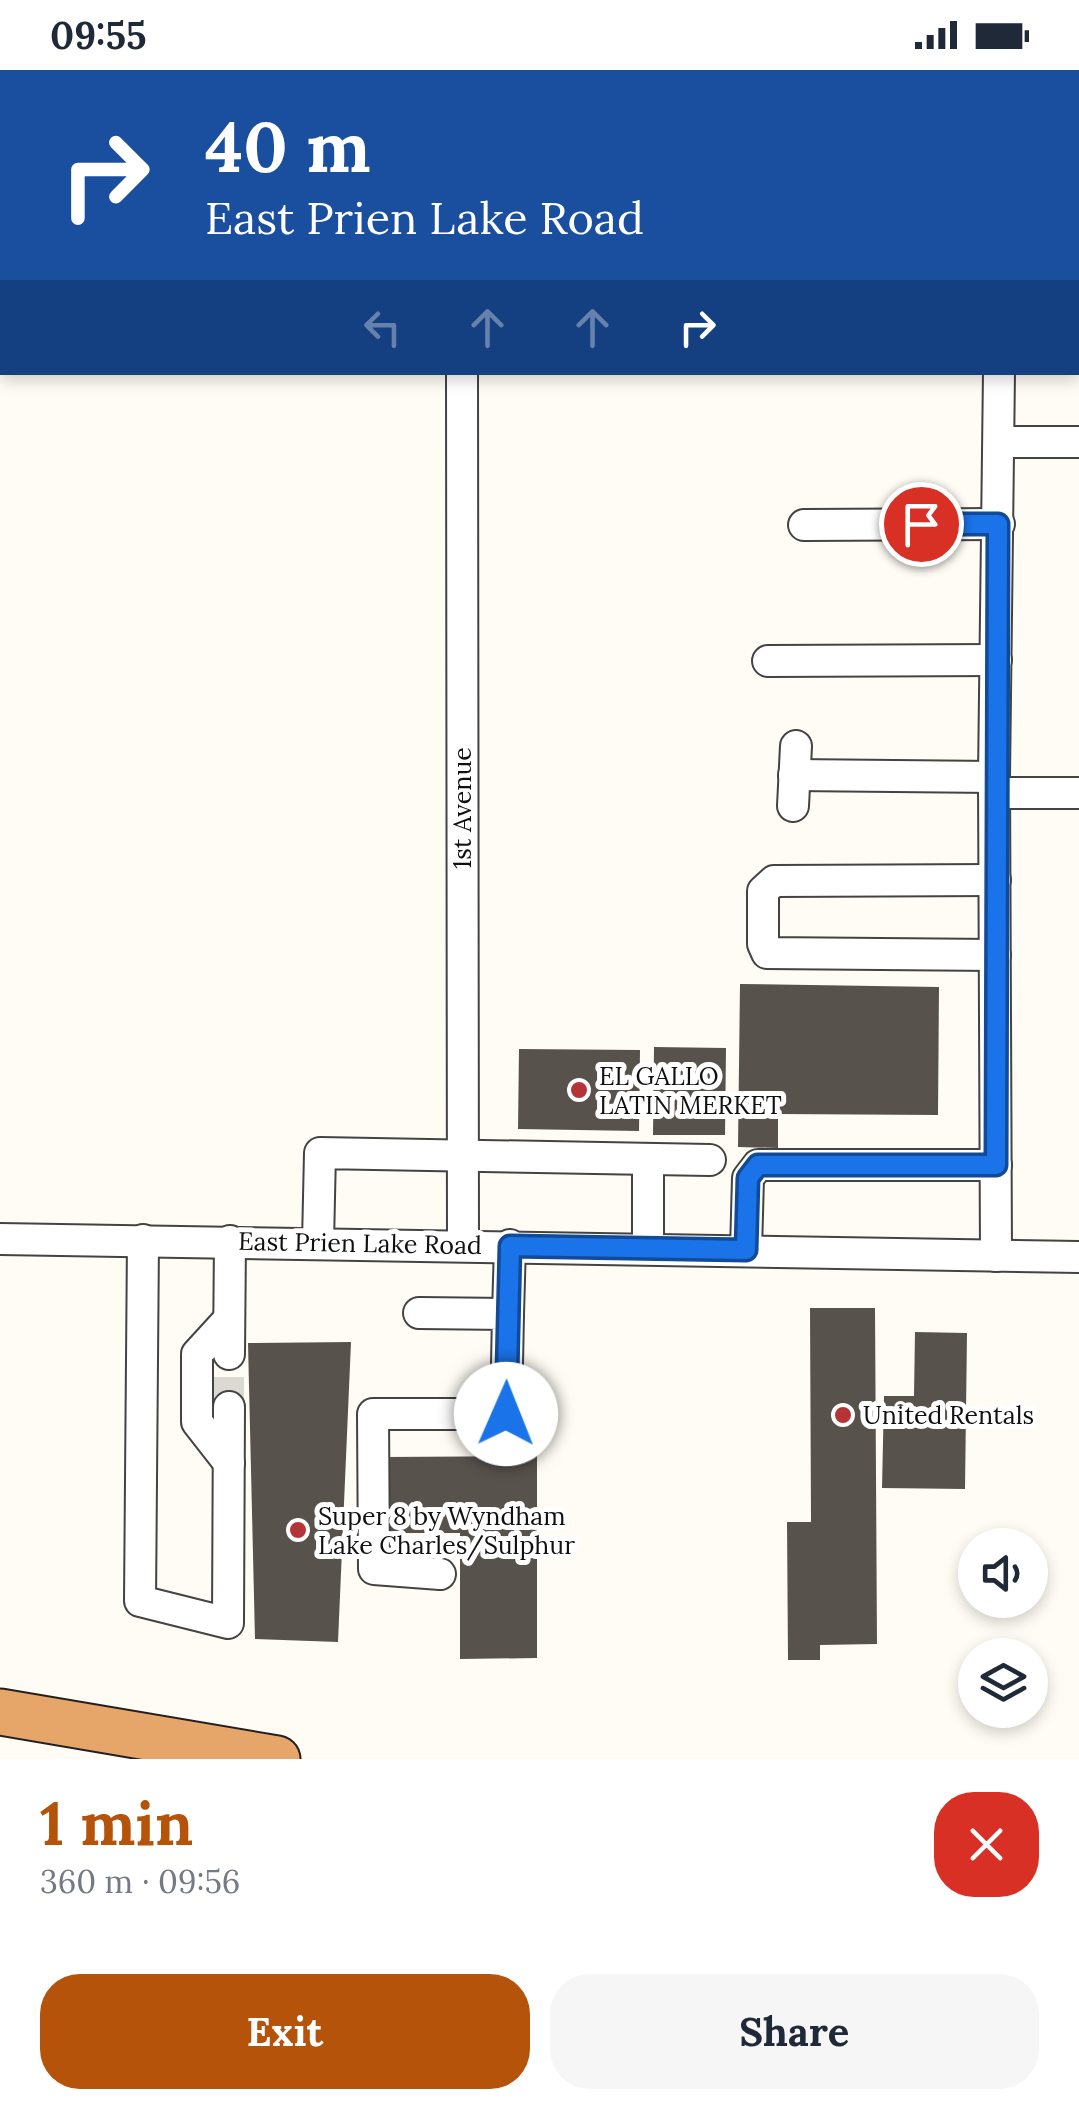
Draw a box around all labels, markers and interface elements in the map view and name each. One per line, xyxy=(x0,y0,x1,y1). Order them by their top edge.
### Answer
text: 09:55 xyxy=(50,11,147,59)
text: 40 m xyxy=(205,102,371,191)
icon: right xyxy=(40,110,170,240)
text: East Prien Lake Road xyxy=(205,189,644,246)
icon: left xyxy=(355,300,410,355)
icon: ahead xyxy=(460,300,515,355)
icon: ahead xyxy=(565,300,620,355)
icon: right xyxy=(670,300,725,355)
pin xyxy=(879,482,964,567)
icon: arrive xyxy=(894,497,949,552)
street label: 1st Avenue xyxy=(446,747,478,869)
place label: EL GALLO LATIN MERKET xyxy=(599,1060,782,1121)
marker: EL GALLO LATIN MERKET xyxy=(568,1079,590,1101)
street label: East Prien Lake Road xyxy=(238,1225,482,1261)
position arrow xyxy=(454,1362,558,1466)
place label: United Rentals xyxy=(863,1399,1034,1431)
marker: United Rentals xyxy=(832,1404,854,1426)
place label: Super 8 by Wyndham Lake Charles/Sulphur xyxy=(318,1500,575,1561)
marker: Super 8 by Wyndham Lake Charles/Sulphur xyxy=(287,1519,309,1541)
map controls xyxy=(958,1528,1048,1728)
button: sound xyxy=(958,1528,1048,1618)
button: layers xyxy=(958,1638,1048,1728)
text: 1 min xyxy=(40,1785,193,1861)
button: close xyxy=(934,1792,1039,1897)
text: 360 m · 09:56 xyxy=(40,1861,240,1902)
button: Exit xyxy=(40,1974,530,2089)
button: Share xyxy=(550,1974,1039,2089)

